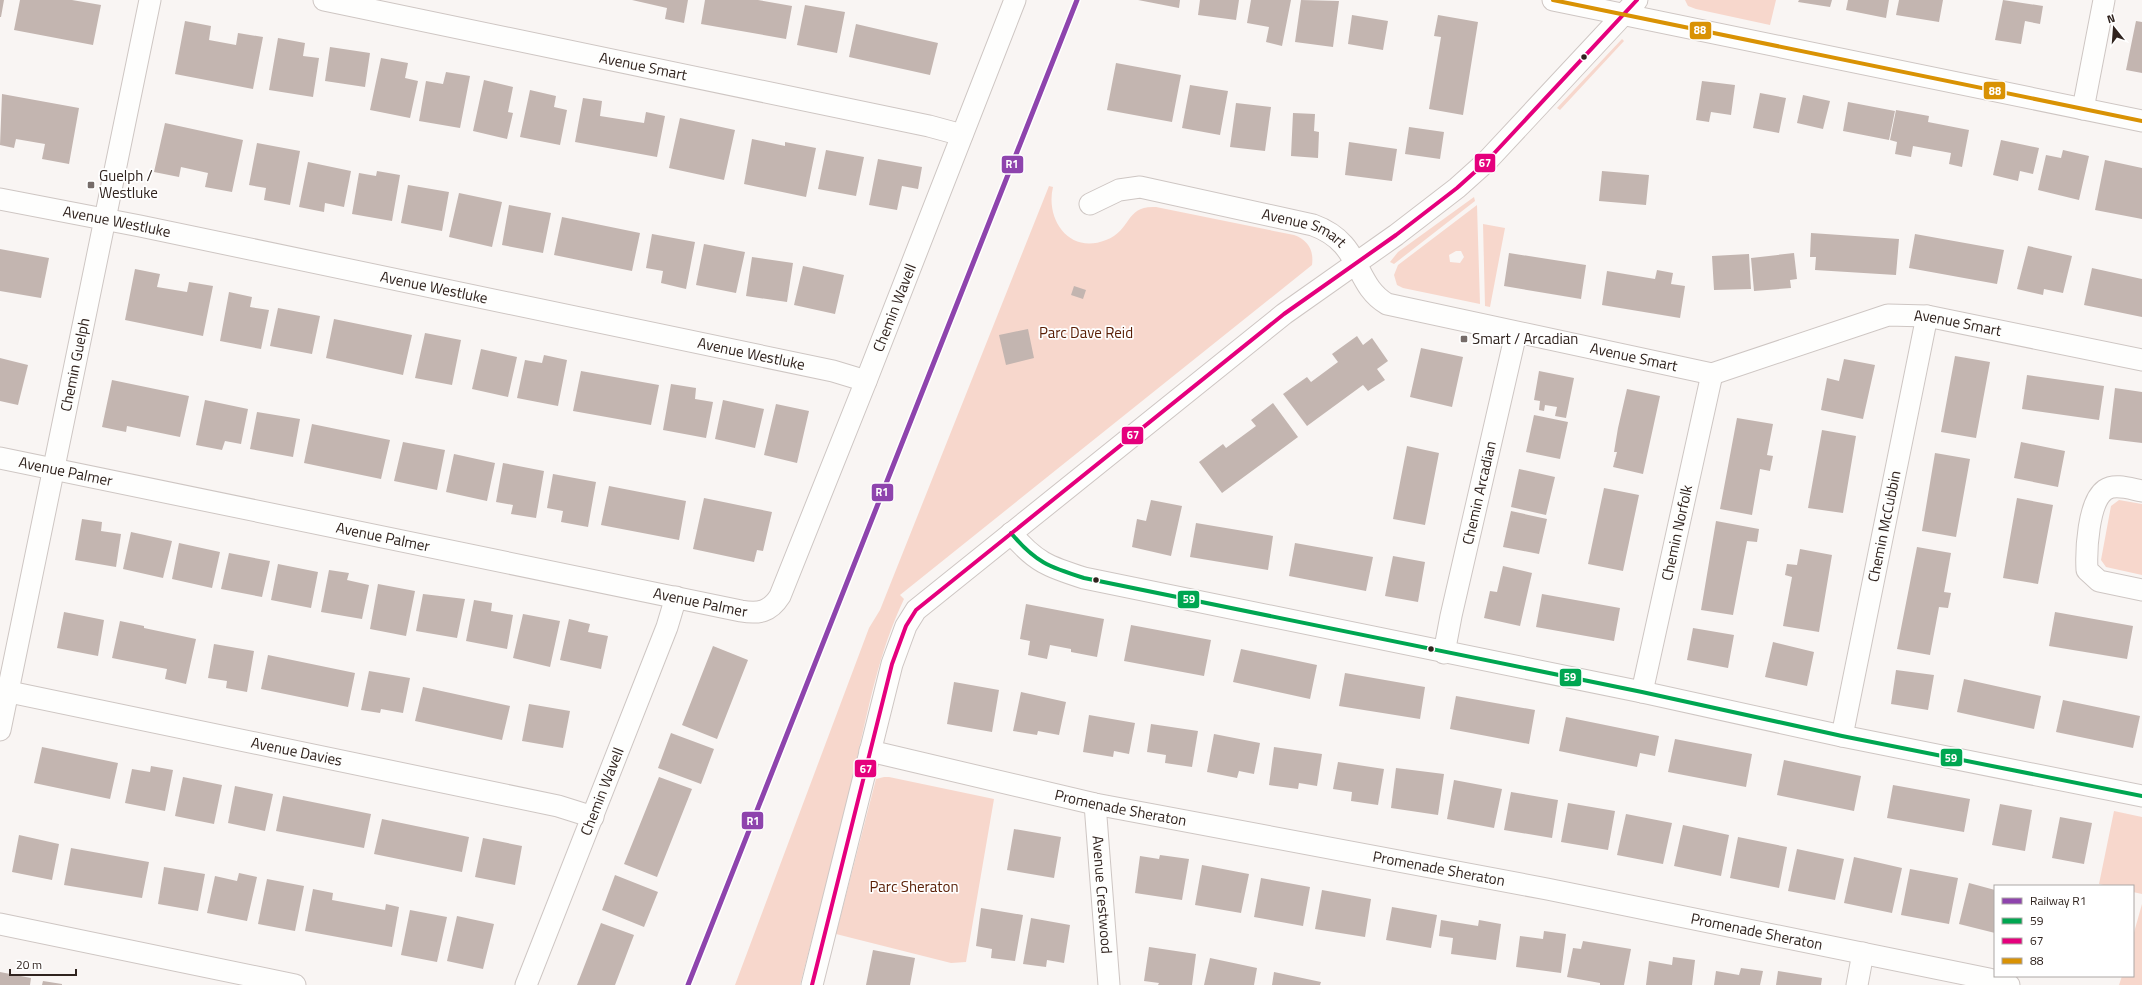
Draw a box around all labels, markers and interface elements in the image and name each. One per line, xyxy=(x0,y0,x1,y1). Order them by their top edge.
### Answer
north arrow xyxy=(2094,8,2134,48)
text: N xyxy=(2105,10,2117,27)
line badge: 88 xyxy=(1689,21,1712,40)
text: 88 xyxy=(1694,22,1706,38)
street label: Avenue Smart xyxy=(597,46,690,86)
unlabelled marker xyxy=(1579,52,1589,62)
line badge: 88 xyxy=(1983,81,2006,100)
text: 88 xyxy=(1989,83,2001,99)
line badge: 67 xyxy=(1474,153,1496,173)
line badge: R1 xyxy=(1001,155,1024,174)
text: 67 xyxy=(1479,155,1491,171)
text: R1 xyxy=(1006,156,1018,172)
place label: Guelph / Westluke xyxy=(99,164,158,204)
marker: Guelph / Westluke xyxy=(86,180,96,190)
street label: Avenue Westluke xyxy=(61,199,173,243)
street label: Avenue Smart xyxy=(1260,202,1353,253)
street label: Chemin Wavell xyxy=(866,260,922,355)
street label: Avenue Westluke xyxy=(378,265,490,309)
street label: Avenue Smart xyxy=(1914,304,2004,342)
street label: Chemin Guelph xyxy=(54,316,95,414)
park label: Parc Dave Reid xyxy=(1039,321,1133,344)
place label: Smart / Arcadian xyxy=(1472,327,1578,350)
street label: Avenue Westluke xyxy=(696,331,807,376)
marker: Smart / Arcadian xyxy=(1459,334,1469,344)
street label: Avenue Smart xyxy=(1588,336,1680,377)
line badge: 67 xyxy=(1121,426,1144,445)
text: 67 xyxy=(1127,427,1139,443)
street label: Chemin Arcadian xyxy=(1456,439,1502,547)
street label: Avenue Palmer xyxy=(17,450,115,492)
street label: Chemin McCubbin xyxy=(1861,468,1906,584)
line badge: R1 xyxy=(871,483,894,502)
street label: Chemin Norfolk xyxy=(1655,483,1698,583)
text: R1 xyxy=(876,484,888,500)
street label: Avenue Palmer xyxy=(334,516,432,557)
unlabelled marker xyxy=(1091,575,1101,585)
street label: Avenue Palmer xyxy=(651,581,749,623)
line badge: 59 xyxy=(1177,590,1200,609)
text: 59 xyxy=(1183,591,1195,607)
unlabelled marker xyxy=(1426,644,1436,654)
line badge: 59 xyxy=(1559,668,1582,687)
text: 59 xyxy=(1564,669,1576,685)
street label: Avenue Davies xyxy=(249,731,344,772)
street label: Chemin Wavell xyxy=(574,744,630,839)
line badge: 59 xyxy=(1940,748,1963,767)
text: 59 xyxy=(1945,750,1957,766)
line badge: 67 xyxy=(854,759,877,778)
text: 67 xyxy=(860,761,872,777)
street label: Promenade Sheraton xyxy=(1052,783,1189,832)
line badge: R1 xyxy=(741,811,764,830)
text: R1 xyxy=(747,813,759,829)
street label: Avenue Crestwood xyxy=(1086,835,1119,955)
street label: Promenade Sheraton xyxy=(1371,844,1507,892)
park label: Parc Sheraton xyxy=(870,875,958,898)
legend xyxy=(1994,885,2134,977)
text: Railway R1 xyxy=(2030,891,2086,910)
street label: Promenade Sheraton xyxy=(1689,907,1825,956)
text: 59 xyxy=(2030,911,2044,930)
text: 67 xyxy=(2030,931,2043,950)
scale bar xyxy=(10,951,76,977)
text: 88 xyxy=(2030,951,2044,970)
text: 20 m xyxy=(16,955,42,974)

